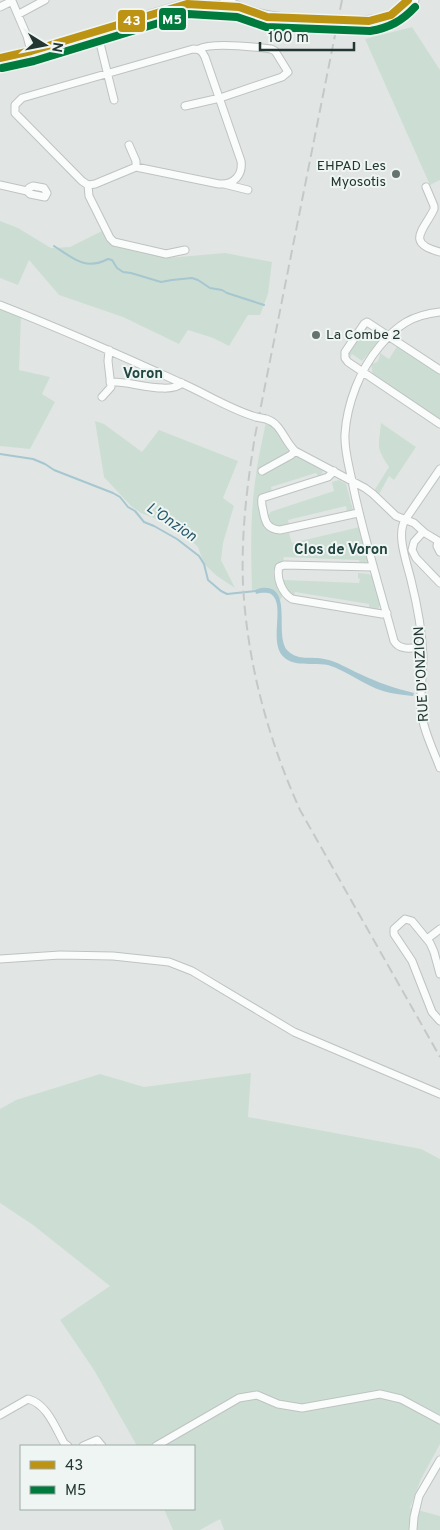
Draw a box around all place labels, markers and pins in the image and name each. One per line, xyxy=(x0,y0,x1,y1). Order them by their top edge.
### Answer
place label: EHPAD Les Myosotis xyxy=(317,158,386,191)
marker: EHPAD Les Myosotis xyxy=(390,168,402,180)
place label: La Combe 2 xyxy=(326,327,401,344)
marker: La Combe 2 xyxy=(310,329,322,341)

